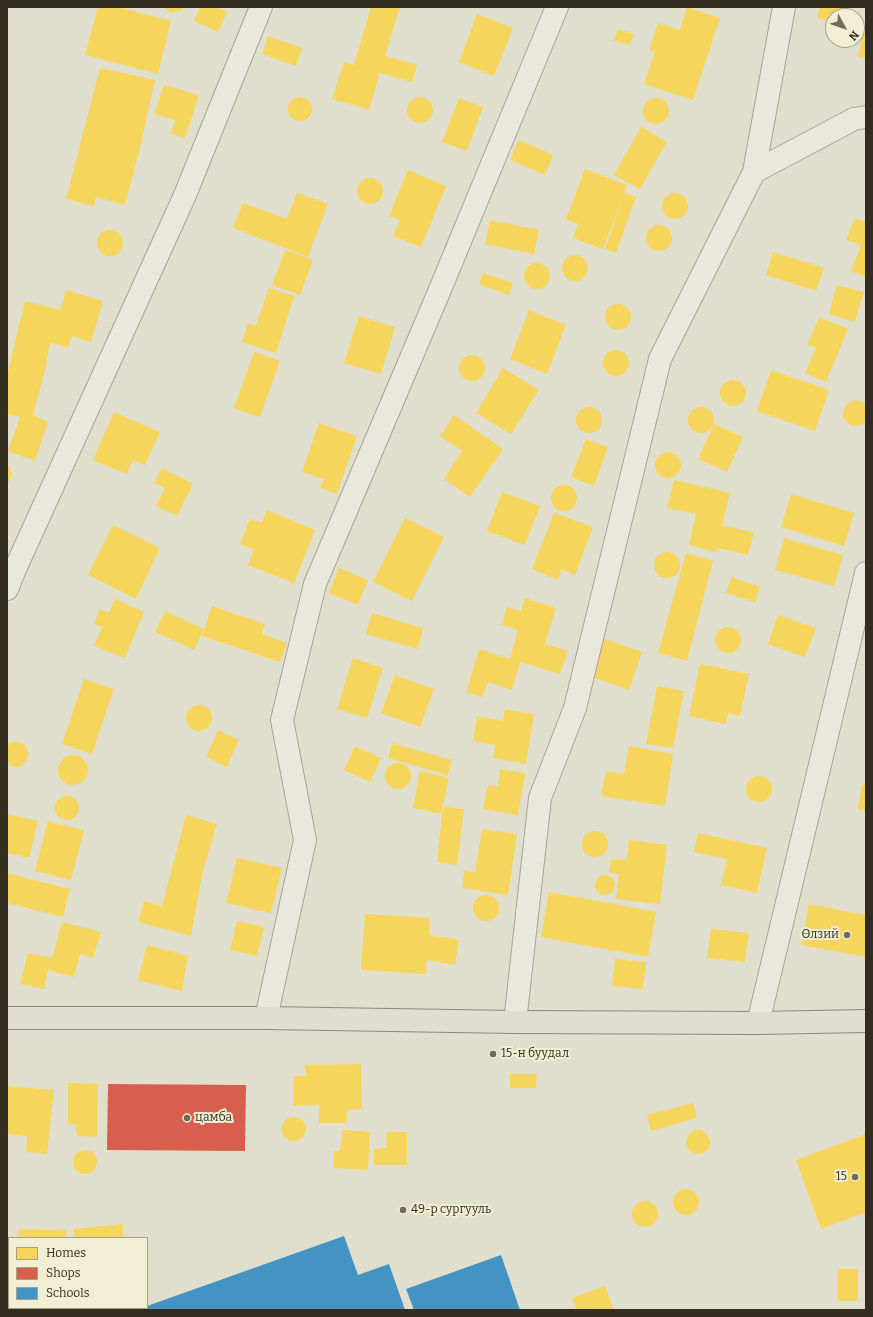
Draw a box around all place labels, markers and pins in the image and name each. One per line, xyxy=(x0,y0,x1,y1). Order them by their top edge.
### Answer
place label: Өлзий xyxy=(802,928,839,942)
marker: Өлзий xyxy=(842,930,852,940)
place label: 15-н буудал xyxy=(501,1047,569,1061)
marker: 15-н буудал xyxy=(488,1049,498,1059)
place label: цамба xyxy=(195,1111,232,1125)
marker: цамба xyxy=(182,1113,192,1123)
place label: 15 xyxy=(836,1170,847,1184)
marker: 15 xyxy=(850,1172,860,1182)
place label: 49-р сургууль xyxy=(411,1203,491,1217)
marker: 49-р сургууль xyxy=(398,1205,408,1215)

